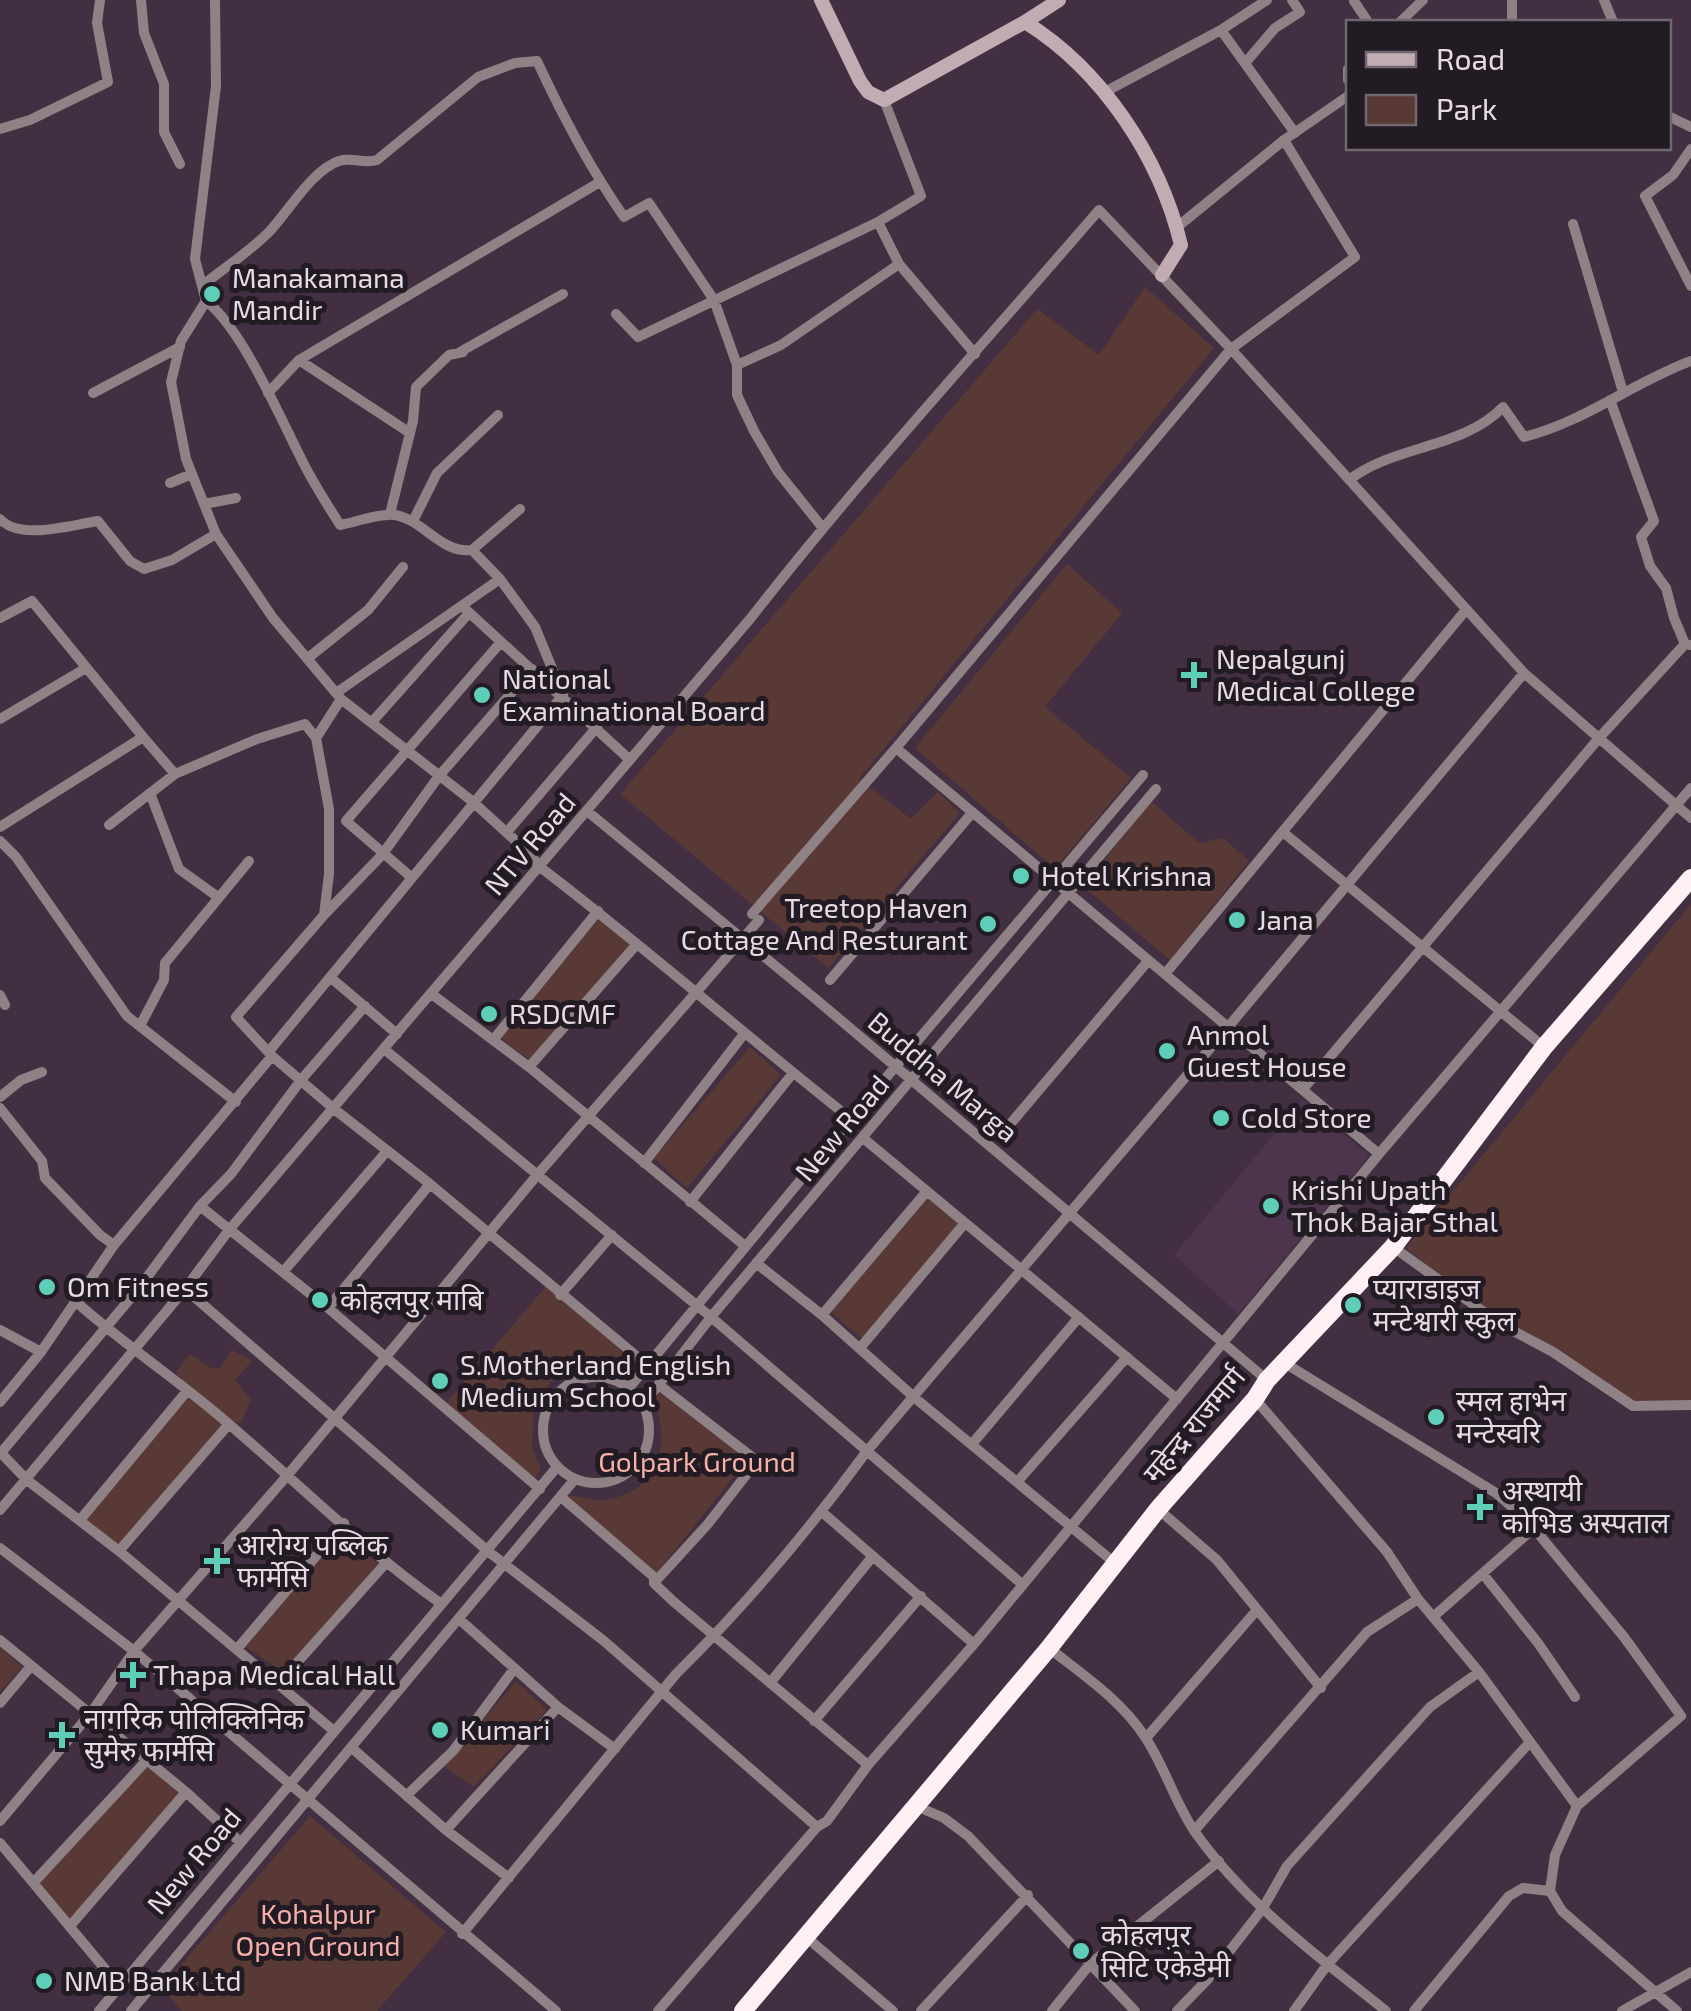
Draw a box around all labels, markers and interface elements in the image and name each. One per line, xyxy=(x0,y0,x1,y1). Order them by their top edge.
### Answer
legend xyxy=(1346,20,1671,150)
text: Road xyxy=(1436,40,1505,76)
text: Park xyxy=(1436,90,1497,126)
place label: Manakamana Mandir xyxy=(232,260,405,326)
marker: Manakamana Mandir xyxy=(201,283,223,305)
place label: Nepalgunj Medical College xyxy=(1216,641,1416,707)
place label: National Examinational Board xyxy=(502,661,766,727)
marker: Nepalgunj Medical College xyxy=(1181,662,1207,688)
marker: National Examinational Board xyxy=(471,684,493,706)
street label: NTV Road xyxy=(477,785,582,901)
place label: Hotel Krishna xyxy=(1041,858,1212,892)
marker: Hotel Krishna xyxy=(1010,865,1032,887)
place label: Treetop Haven Cottage And Resturant xyxy=(681,890,968,956)
place label: Jana xyxy=(1257,902,1314,936)
marker: Jana xyxy=(1226,909,1248,931)
marker: Treetop Haven Cottage And Resturant xyxy=(977,913,999,935)
place label: RSDCMF xyxy=(509,996,616,1030)
marker: RSDCMF xyxy=(478,1003,500,1025)
street label: Buddha Marga xyxy=(862,1004,1026,1149)
place label: Anmol Guest House xyxy=(1187,1017,1347,1083)
marker: Anmol Guest House xyxy=(1156,1040,1178,1062)
street label: New Road xyxy=(787,1067,895,1187)
place label: Cold Store xyxy=(1241,1100,1371,1134)
marker: Cold Store xyxy=(1210,1107,1232,1129)
place label: Krishi Upath Thok Bajar Sthal xyxy=(1291,1172,1498,1238)
marker: Krishi Upath Thok Bajar Sthal xyxy=(1260,1195,1282,1217)
place label: Om Fitness xyxy=(67,1269,209,1303)
place label: प्याराडाइज मन्टेश्वारी स्कुल xyxy=(1373,1271,1517,1339)
marker: Om Fitness xyxy=(36,1276,58,1298)
place label: कोहलपुर माबि xyxy=(340,1282,484,1318)
marker: कोहलपुर माबि xyxy=(309,1289,331,1311)
marker: प्याराडाइज मन्टेश्वारी स्कुल xyxy=(1342,1294,1364,1316)
place label: S.Motherland English Medium School xyxy=(460,1347,731,1413)
street label: महेन्द्र राजमार्ग xyxy=(1135,1359,1252,1489)
marker: S.Motherland English Medium School xyxy=(429,1370,451,1392)
place label: स्मल हाभेन मन्टेस्वरि xyxy=(1456,1383,1567,1449)
marker: स्मल हाभेन मन्टेस्वरि xyxy=(1425,1406,1447,1428)
park label: Golpark Ground xyxy=(598,1444,796,1478)
place label: अस्थायी कोभिड अस्पताल xyxy=(1502,1473,1670,1539)
marker: अस्थायी कोभिड अस्पताल xyxy=(1467,1494,1493,1520)
place label: आरोग्य पब्लिक फार्मेसि xyxy=(237,1527,389,1593)
marker: आरोग्य पब्लिक फार्मेसि xyxy=(206,1550,228,1572)
place label: Thapa Medical Hall xyxy=(153,1657,396,1691)
marker: Thapa Medical Hall xyxy=(122,1664,144,1686)
place label: नागरिक पोलिक्लिनिक सुमेरु फार्मेसि xyxy=(84,1701,305,1769)
place label: Kumari xyxy=(460,1712,550,1746)
marker: Kumari xyxy=(429,1719,451,1741)
marker: नागरिक पोलिक्लिनिक सुमेरु फार्मेसि xyxy=(49,1722,75,1748)
street label: New Road xyxy=(139,1800,247,1920)
park label: Kohalpur Open Ground xyxy=(235,1896,401,1962)
place label: कोहलपुर सिटि एकेडेमी xyxy=(1101,1917,1232,1983)
marker: कोहलपुर सिटि एकेडेमी xyxy=(1070,1940,1092,1962)
place label: NMB Bank Ltd xyxy=(64,1963,242,1997)
marker: NMB Bank Ltd xyxy=(33,1970,55,1992)

